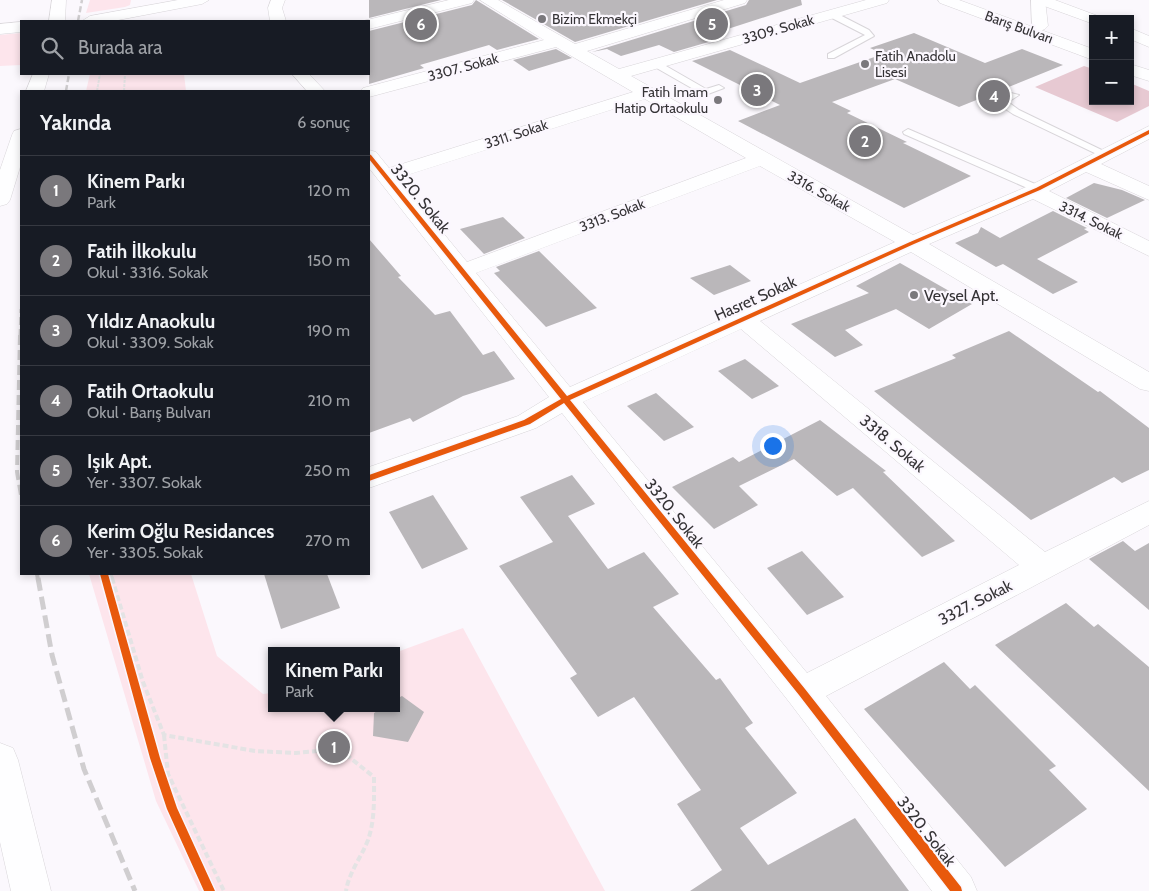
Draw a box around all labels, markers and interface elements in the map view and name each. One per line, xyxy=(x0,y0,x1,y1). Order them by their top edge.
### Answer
pin: 6 xyxy=(405,5,437,43)
pin: 5 xyxy=(696,5,728,43)
street label: Barış Bulvarı xyxy=(982,6,1056,48)
place label: Bizim Ekmekçi xyxy=(552,10,637,28)
street label: 3309. Sokak xyxy=(740,10,817,48)
marker: Bizim Ekmekçi xyxy=(536,13,548,25)
map controls xyxy=(1089,15,1134,105)
button: + xyxy=(1089,15,1134,60)
search box xyxy=(20,20,370,75)
icon: search xyxy=(38,34,66,62)
text: Burada ara xyxy=(78,36,162,59)
place label: Fatih Anadolu Lisesi xyxy=(875,47,956,81)
street label: 3307. Sokak xyxy=(426,49,501,85)
marker: Fatih Anadolu Lisesi xyxy=(859,58,871,70)
button: − xyxy=(1089,60,1134,105)
pin: 3 xyxy=(741,71,773,109)
pin: 4 xyxy=(978,77,1010,115)
place label: Fatih İmam Hatip Ortaokulu xyxy=(615,83,708,117)
marker: Fatih İmam Hatip Ortaokulu xyxy=(712,94,724,106)
text: Yakında xyxy=(40,110,111,135)
text: 6 sonuç xyxy=(297,113,350,132)
street label: 3311. Sokak xyxy=(482,115,551,153)
pin: 2 xyxy=(849,122,881,160)
street label: 3320. Sokak xyxy=(387,160,455,237)
street label: 3316. Sokak xyxy=(785,166,854,216)
text: Kinem Parkı xyxy=(87,170,185,193)
text: 1 xyxy=(53,181,59,200)
text: 120 m xyxy=(308,181,350,200)
text: Park xyxy=(87,193,116,212)
street label: 3313. Sokak xyxy=(577,194,648,236)
street label: 3314. Sokak xyxy=(1056,197,1126,243)
text: Fatih İlkokulu xyxy=(87,240,196,263)
text: 2 xyxy=(52,251,60,270)
text: 150 m xyxy=(307,251,350,270)
text: Okul · 3316. Sokak xyxy=(87,263,208,282)
street label: Hasret Sokak xyxy=(711,272,800,325)
place label: Veysel Apt. xyxy=(924,286,999,305)
marker: Veysel Apt. xyxy=(908,289,920,301)
text: Yıldız Anaokulu xyxy=(87,310,215,333)
text: 3 xyxy=(52,321,60,340)
text: 190 m xyxy=(307,321,350,340)
text: Okul · 3309. Sokak xyxy=(87,333,214,352)
text: Fatih Ortaokulu xyxy=(87,380,214,403)
text: 4 xyxy=(51,391,61,410)
text: 210 m xyxy=(308,391,350,410)
text: Okul · Barış Bulvarı xyxy=(87,403,211,422)
street label: 3318. Sokak xyxy=(856,411,930,477)
your location xyxy=(760,433,786,459)
text: Işık Apt. xyxy=(87,450,152,473)
text: 5 xyxy=(52,461,60,480)
text: 250 m xyxy=(304,461,350,480)
text: Yer · 3307. Sokak xyxy=(87,473,202,492)
street label: 3320. Sokak xyxy=(641,475,709,552)
text: Kerim Oğlu Residances xyxy=(87,520,274,543)
text: 6 xyxy=(52,531,61,550)
text: 270 m xyxy=(305,531,350,550)
text: Yer · 3305. Sokak xyxy=(87,543,203,562)
street label: 3327. Sokak xyxy=(935,575,1016,629)
popup xyxy=(268,647,400,712)
text: Kinem Parkı xyxy=(285,659,383,682)
text: Park xyxy=(285,682,314,701)
pin: 1 xyxy=(318,728,350,766)
street label: 3320. Sokak xyxy=(893,793,960,871)

